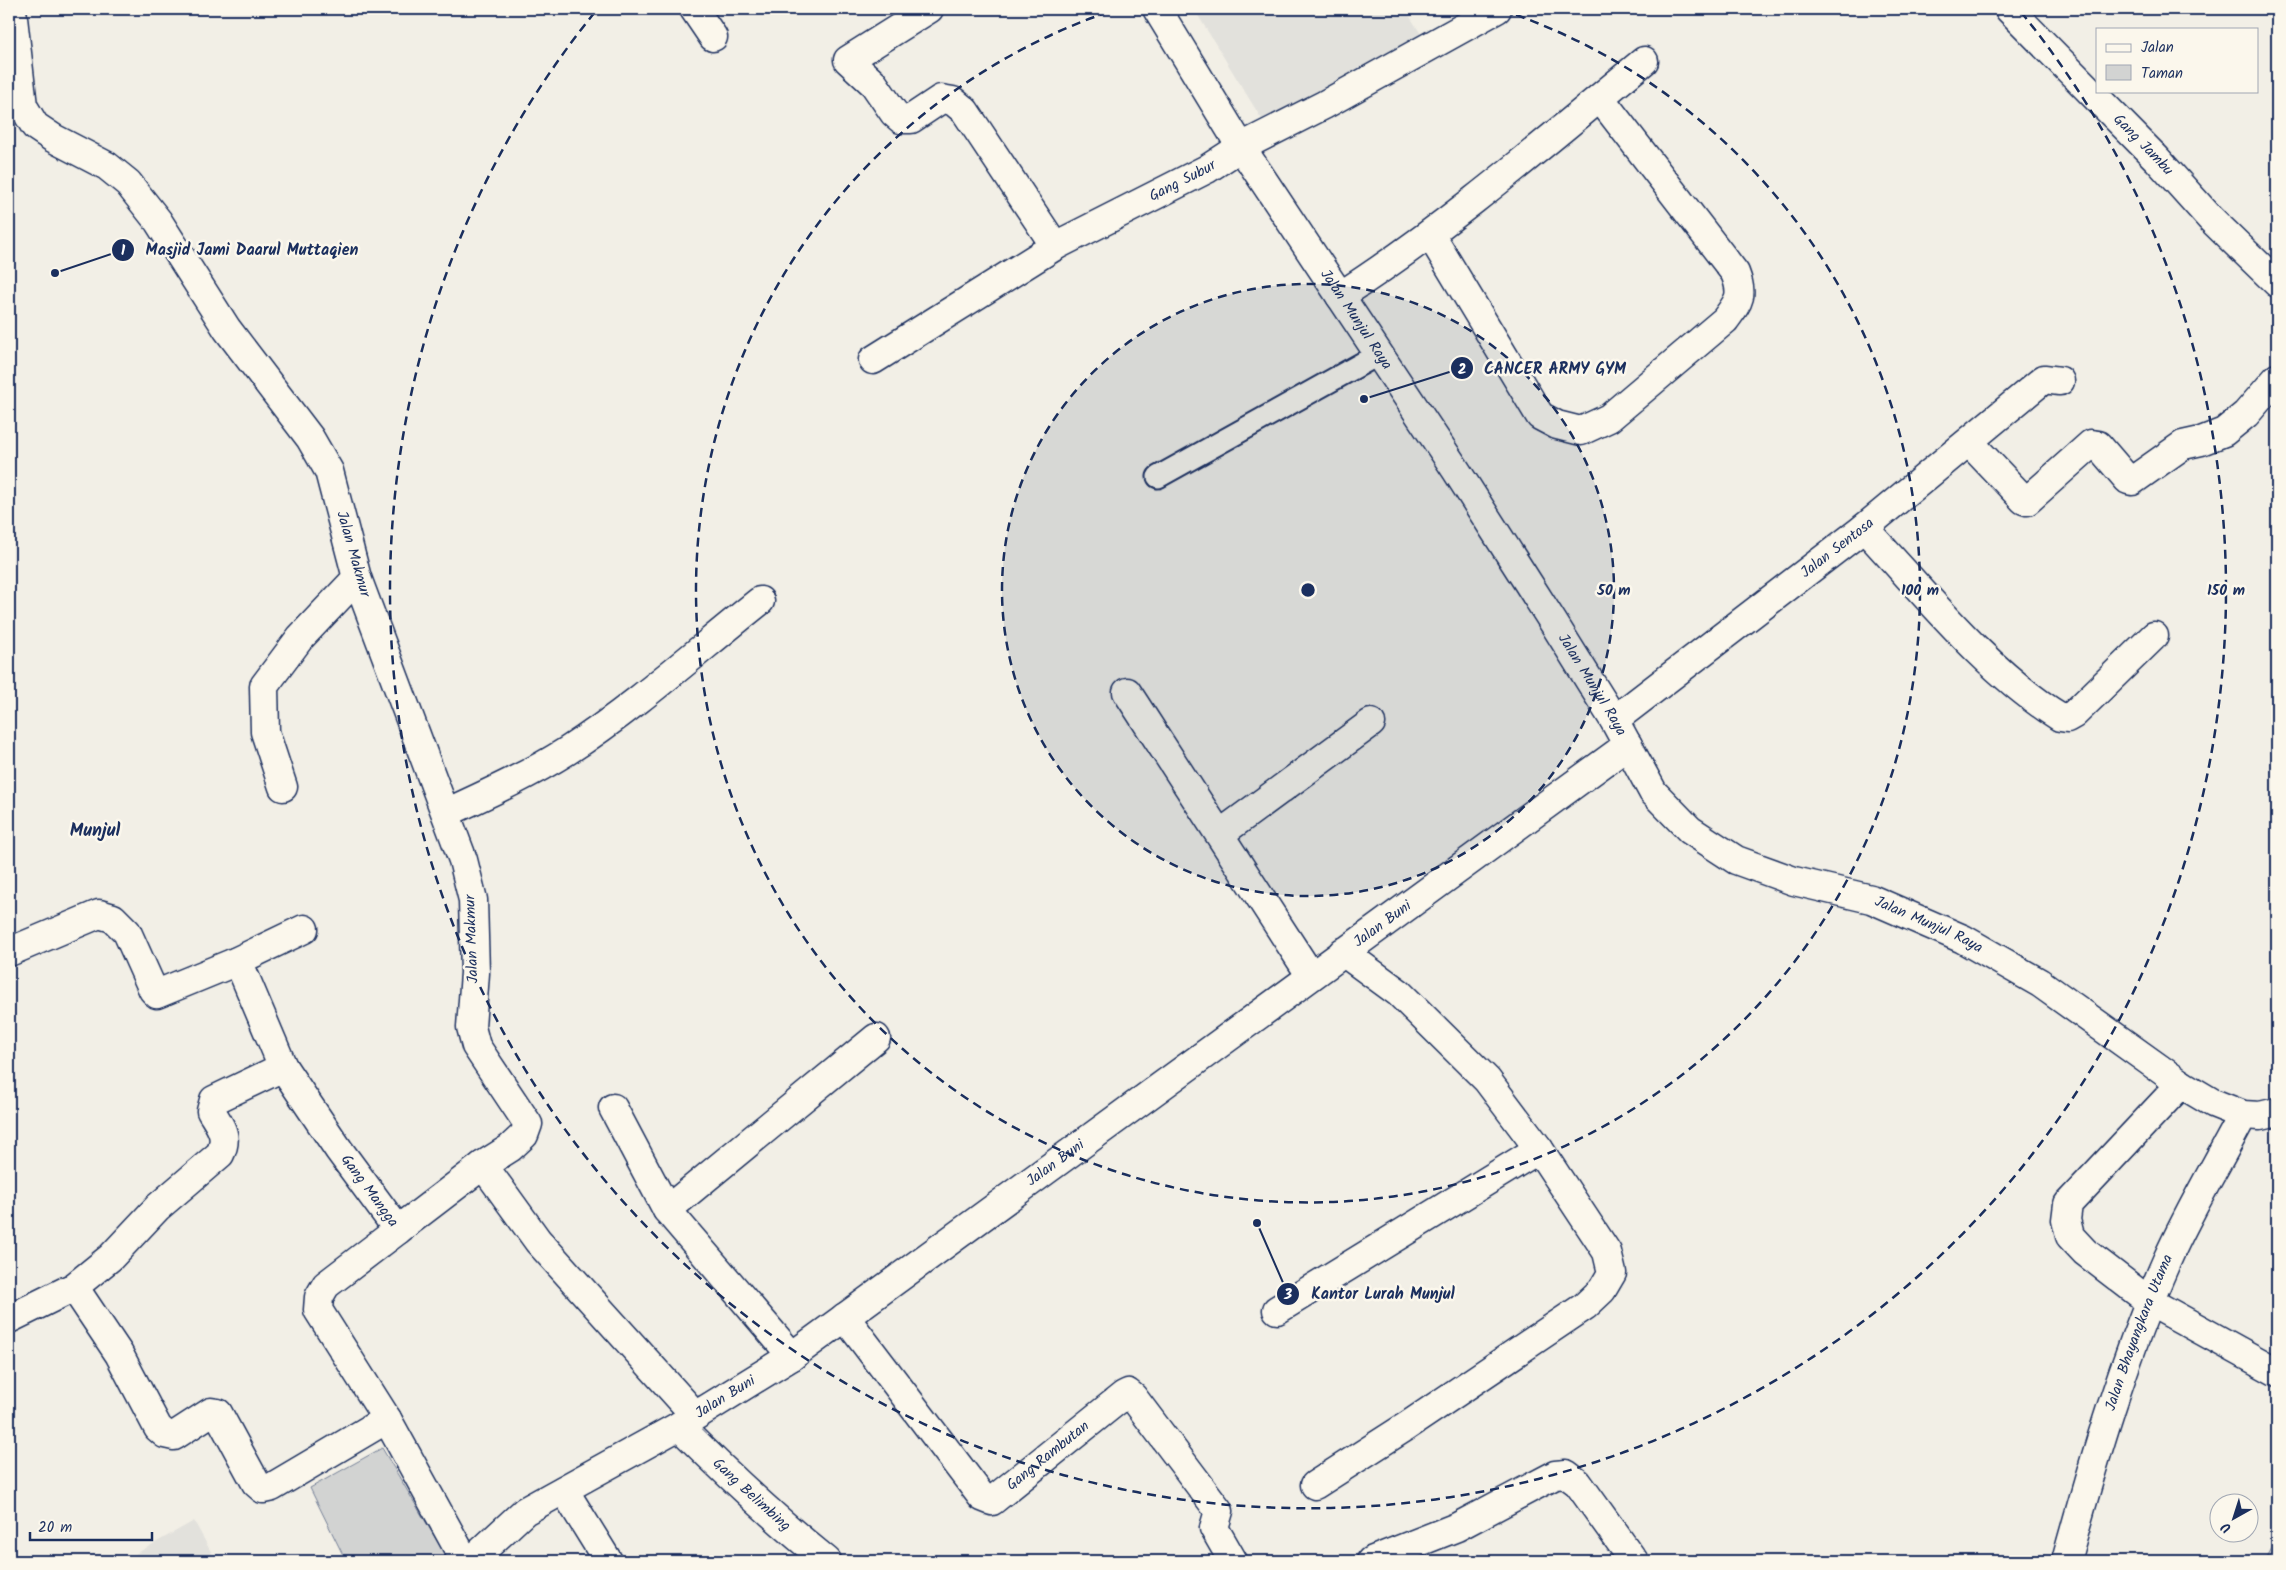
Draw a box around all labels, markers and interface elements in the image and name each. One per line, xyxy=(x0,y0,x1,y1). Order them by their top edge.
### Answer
legend xyxy=(2096,28,2258,92)
text: Jalan xyxy=(2141,36,2174,60)
text: Taman xyxy=(2141,62,2183,86)
street label: Gang Jambu xyxy=(2107,109,2179,182)
street label: Gang Subur xyxy=(1145,153,1222,208)
callout: Masjid Jami Daarul Muttaqien xyxy=(110,234,368,265)
text: Masjid Jami Daarul Muttaqien xyxy=(146,238,359,263)
text: 1 xyxy=(121,239,126,263)
street label: Jalan Munjul Raya xyxy=(1314,265,1398,375)
callout: CANCER ARMY GYM xyxy=(1449,353,1636,384)
text: CANCER ARMY GYM xyxy=(1484,357,1627,382)
text: 2 xyxy=(1458,358,1467,382)
street label: Jalan Makmur xyxy=(329,508,377,601)
street label: Jalan Sentosa xyxy=(1796,512,1880,584)
text: 50 m xyxy=(1596,579,1631,603)
text: 100 m xyxy=(1901,579,1939,603)
text: 150 m xyxy=(2207,579,2245,603)
centre of rings xyxy=(1299,581,1317,599)
street label: Jalan Munjul Raya xyxy=(1551,629,1633,741)
district label: Munjul xyxy=(70,817,120,846)
street label: Jalan Munjul Raya xyxy=(1871,890,1987,960)
street label: Jalan Makmur xyxy=(458,893,486,984)
street label: Jalan Buni xyxy=(1348,894,1418,954)
street label: Jalan Buni xyxy=(1021,1133,1091,1193)
street label: Gang Mangga xyxy=(334,1150,404,1233)
street label: Jalan Bhayangkara Utama xyxy=(2099,1251,2180,1414)
callout: Kantor Lurah Munjul xyxy=(1276,1278,1465,1309)
text: Kantor Lurah Munjul xyxy=(1311,1282,1456,1307)
text: 3 xyxy=(1283,1283,1292,1307)
street label: Jalan Buni xyxy=(690,1369,761,1425)
street label: Gang Rambutan xyxy=(1001,1415,1095,1497)
street label: Gang Belimbing xyxy=(707,1453,796,1538)
north arrow xyxy=(2208,1492,2258,1542)
scale bar xyxy=(30,1510,152,1542)
text: 20 m xyxy=(38,1516,72,1540)
text: U xyxy=(2216,1516,2237,1538)

